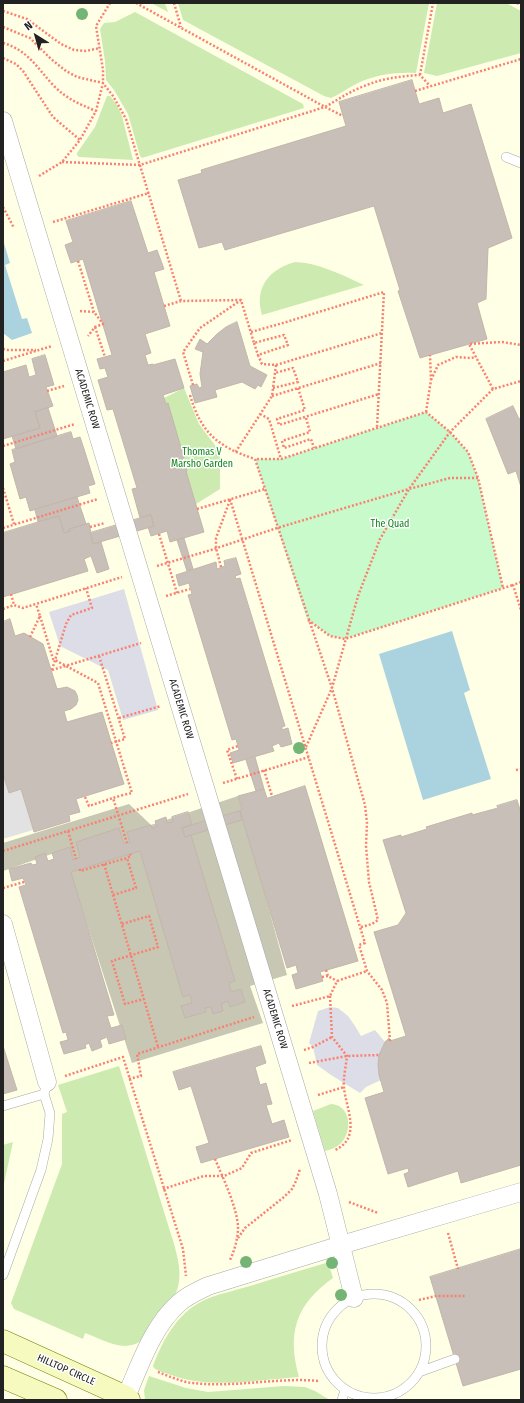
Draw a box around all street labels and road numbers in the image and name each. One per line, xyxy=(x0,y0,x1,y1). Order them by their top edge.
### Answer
street label: ACADEMIC ROW xyxy=(72,367,102,431)
street label: ACADEMIC ROW xyxy=(166,677,196,741)
street label: ACADEMIC ROW xyxy=(260,987,290,1051)
street label: HILLTOP CIRCLE xyxy=(35,1352,97,1388)

